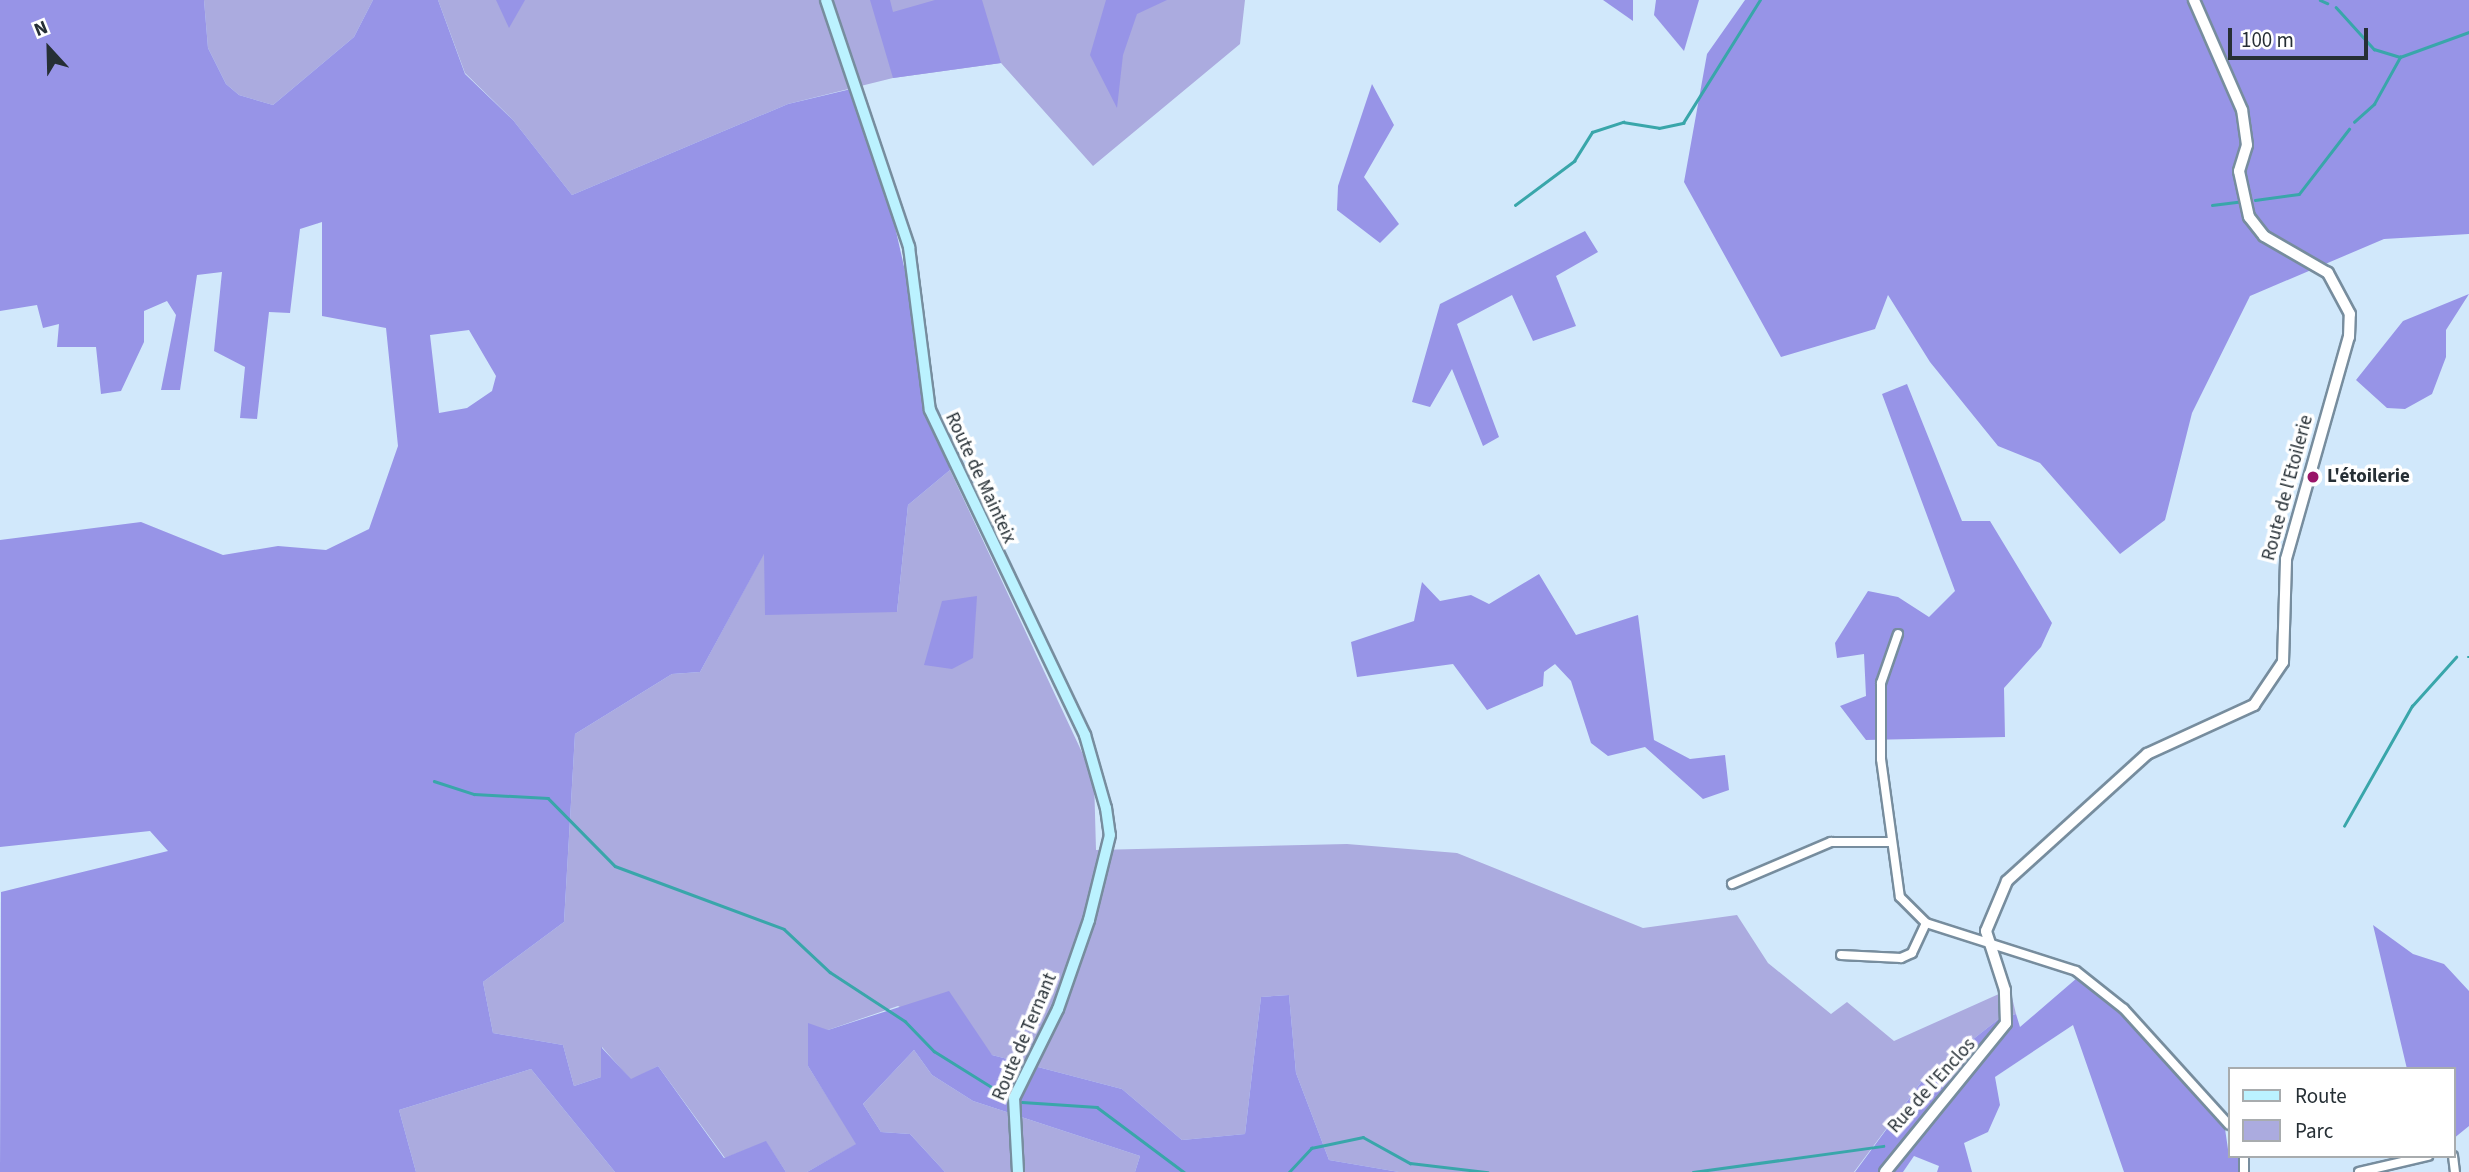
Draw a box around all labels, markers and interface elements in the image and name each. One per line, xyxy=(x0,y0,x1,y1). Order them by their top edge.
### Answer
north arrow xyxy=(14,14,84,84)
text: N xyxy=(30,14,52,44)
scale bar xyxy=(2231,14,2371,58)
text: 100 m xyxy=(2241,25,2294,55)
street label: Route de Mainteix xyxy=(940,409,1020,547)
street label: Route de l'Etoilerie xyxy=(2258,413,2318,563)
place label: L'étoilerie xyxy=(2327,466,2410,488)
marker: L'étoilerie xyxy=(2305,469,2321,485)
street label: Route de Ternant xyxy=(988,970,1062,1104)
street label: Rue de l'Enclos xyxy=(1883,1034,1981,1138)
legend xyxy=(2228,1067,2455,1158)
text: Route xyxy=(2295,1081,2347,1111)
text: Parc xyxy=(2295,1116,2333,1146)

